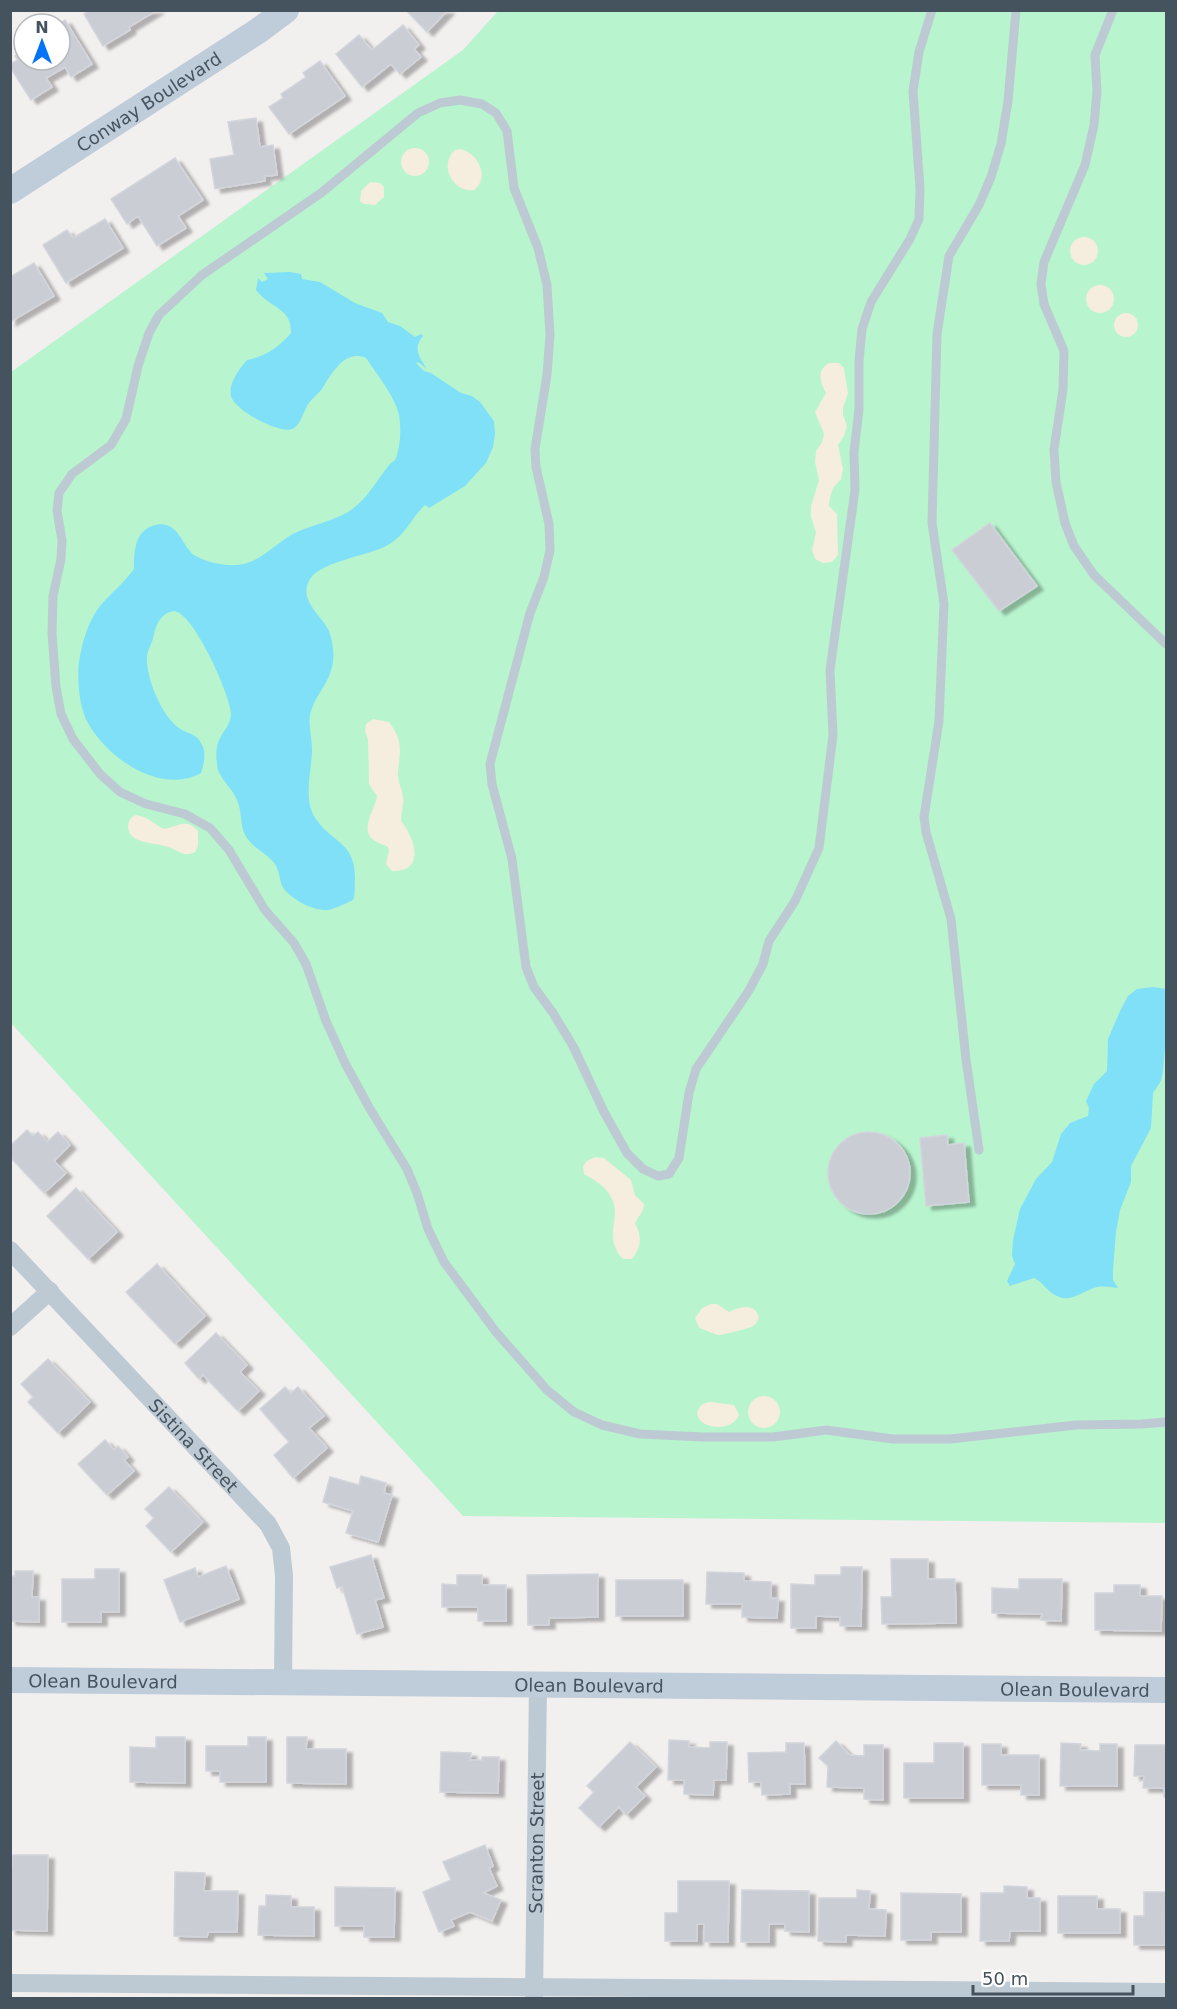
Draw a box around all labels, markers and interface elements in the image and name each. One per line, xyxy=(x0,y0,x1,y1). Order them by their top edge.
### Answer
north arrow xyxy=(12,12,72,72)
text: N xyxy=(35,18,49,37)
street label: Conway Boulevard xyxy=(72,47,225,156)
street label: Sistina Street xyxy=(145,1394,243,1496)
street label: Olean Boulevard xyxy=(28,1670,178,1692)
street label: Olean Boulevard xyxy=(514,1674,664,1696)
street label: Olean Boulevard xyxy=(1000,1678,1150,1700)
street label: Scranton Street xyxy=(525,1772,547,1914)
scale bar xyxy=(973,1958,1134,1996)
text: 50 m xyxy=(982,1968,1028,1989)

